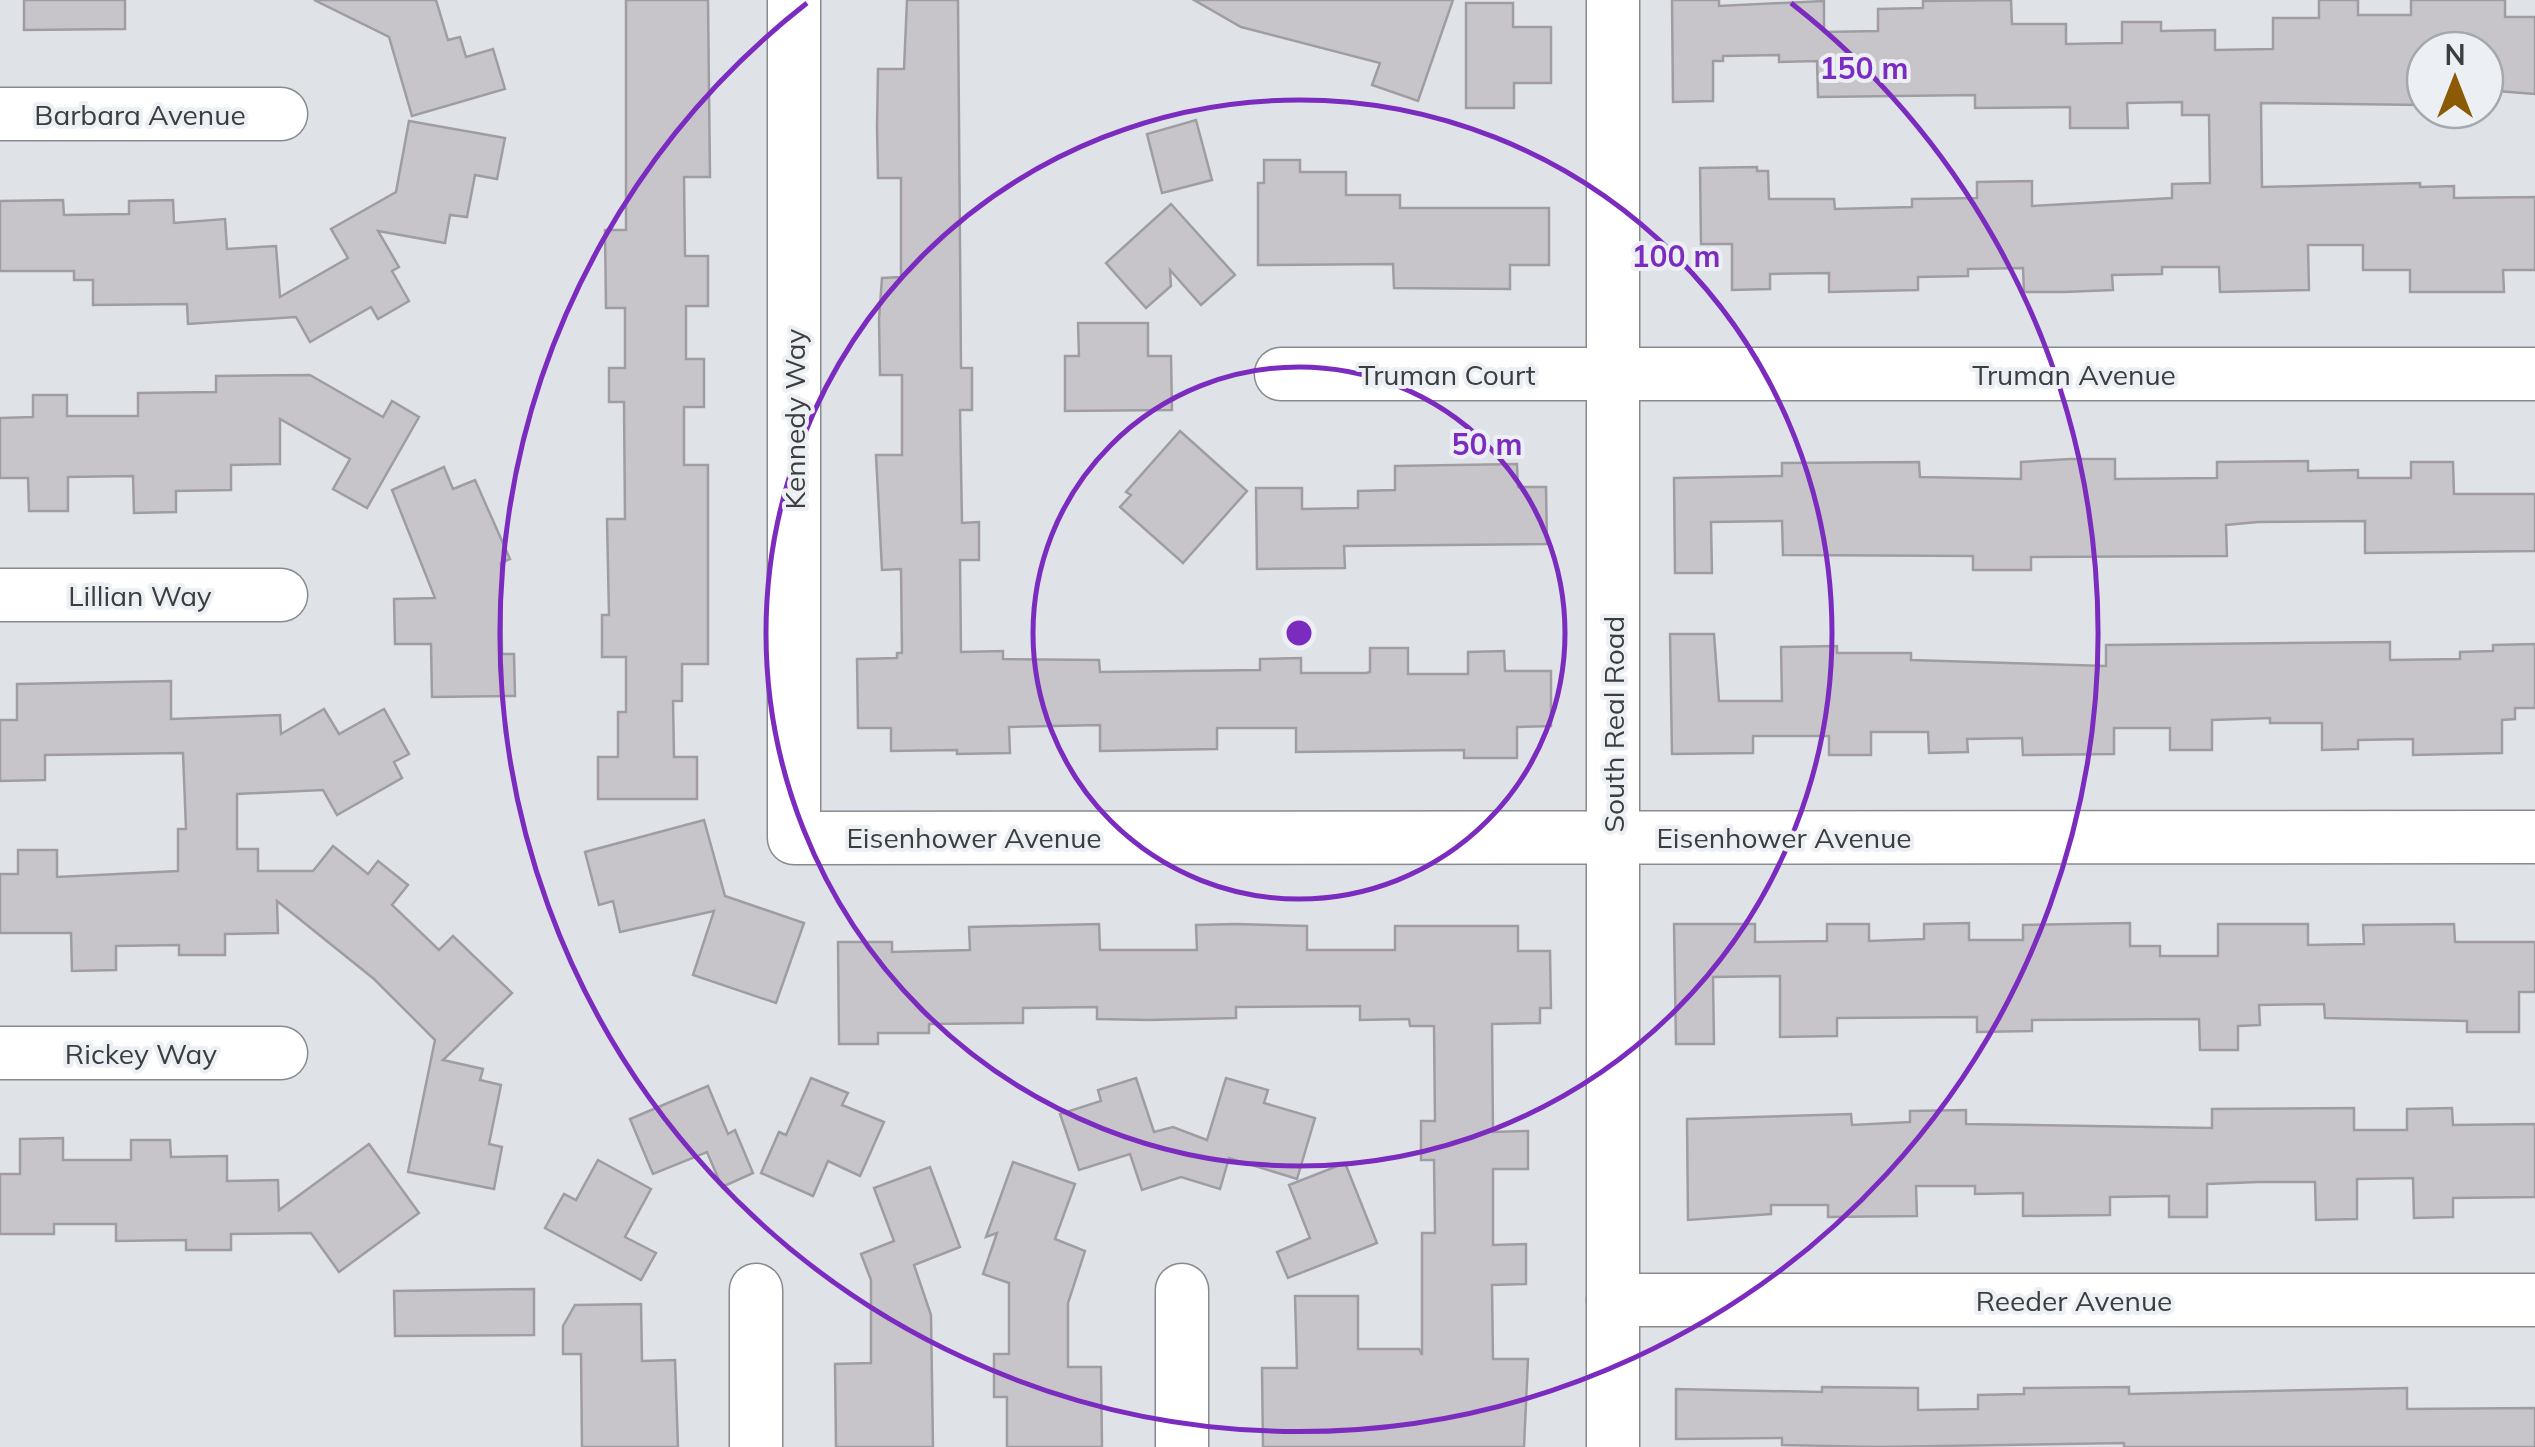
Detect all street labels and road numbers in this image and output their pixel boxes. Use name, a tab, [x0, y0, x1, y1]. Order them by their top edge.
street label: Barbara Avenue	[34, 97, 246, 132]
street label: Kennedy Way	[777, 328, 812, 509]
street label: Truman Court	[1358, 357, 1536, 392]
street label: Truman Avenue	[1972, 357, 2176, 392]
street label: Lillian Way	[68, 578, 212, 613]
street label: South Real Road	[1596, 616, 1631, 832]
street label: Eisenhower Avenue	[846, 820, 1102, 855]
street label: Eisenhower Avenue	[1656, 820, 1912, 855]
street label: Rickey Way	[65, 1036, 217, 1071]
street label: Reeder Avenue	[1976, 1283, 2172, 1318]

